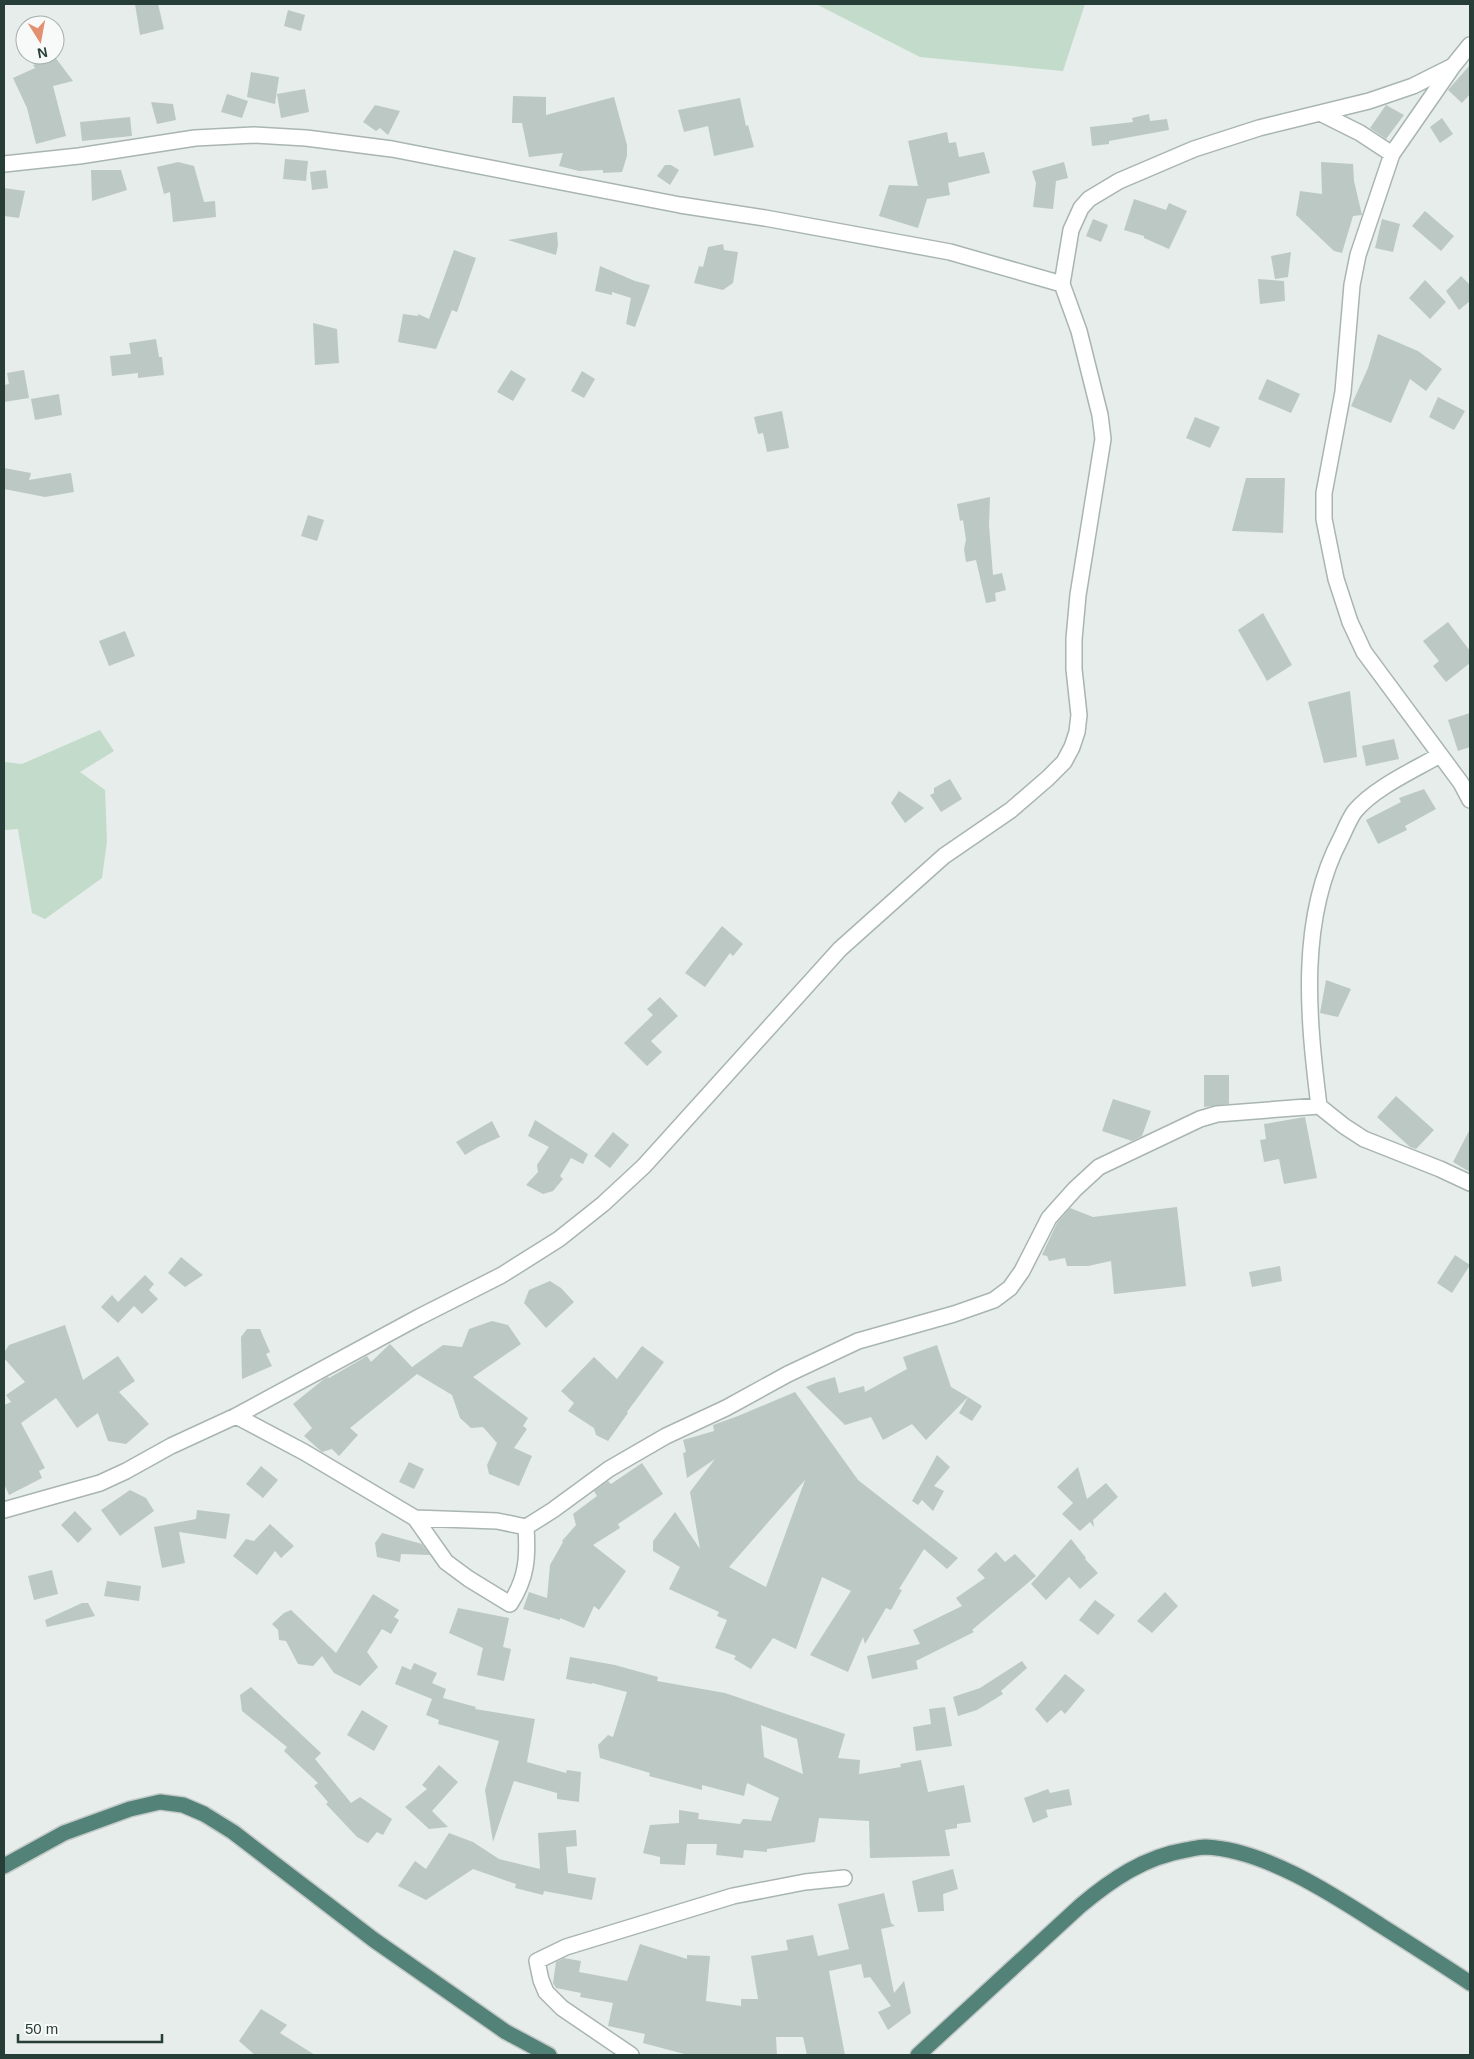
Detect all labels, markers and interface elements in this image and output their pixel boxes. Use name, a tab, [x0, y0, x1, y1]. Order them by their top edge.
north arrow	[15, 15, 65, 65]
text: N	[36, 44, 49, 62]
scale bar	[18, 2012, 161, 2044]
text: 50 m	[25, 2020, 58, 2037]

